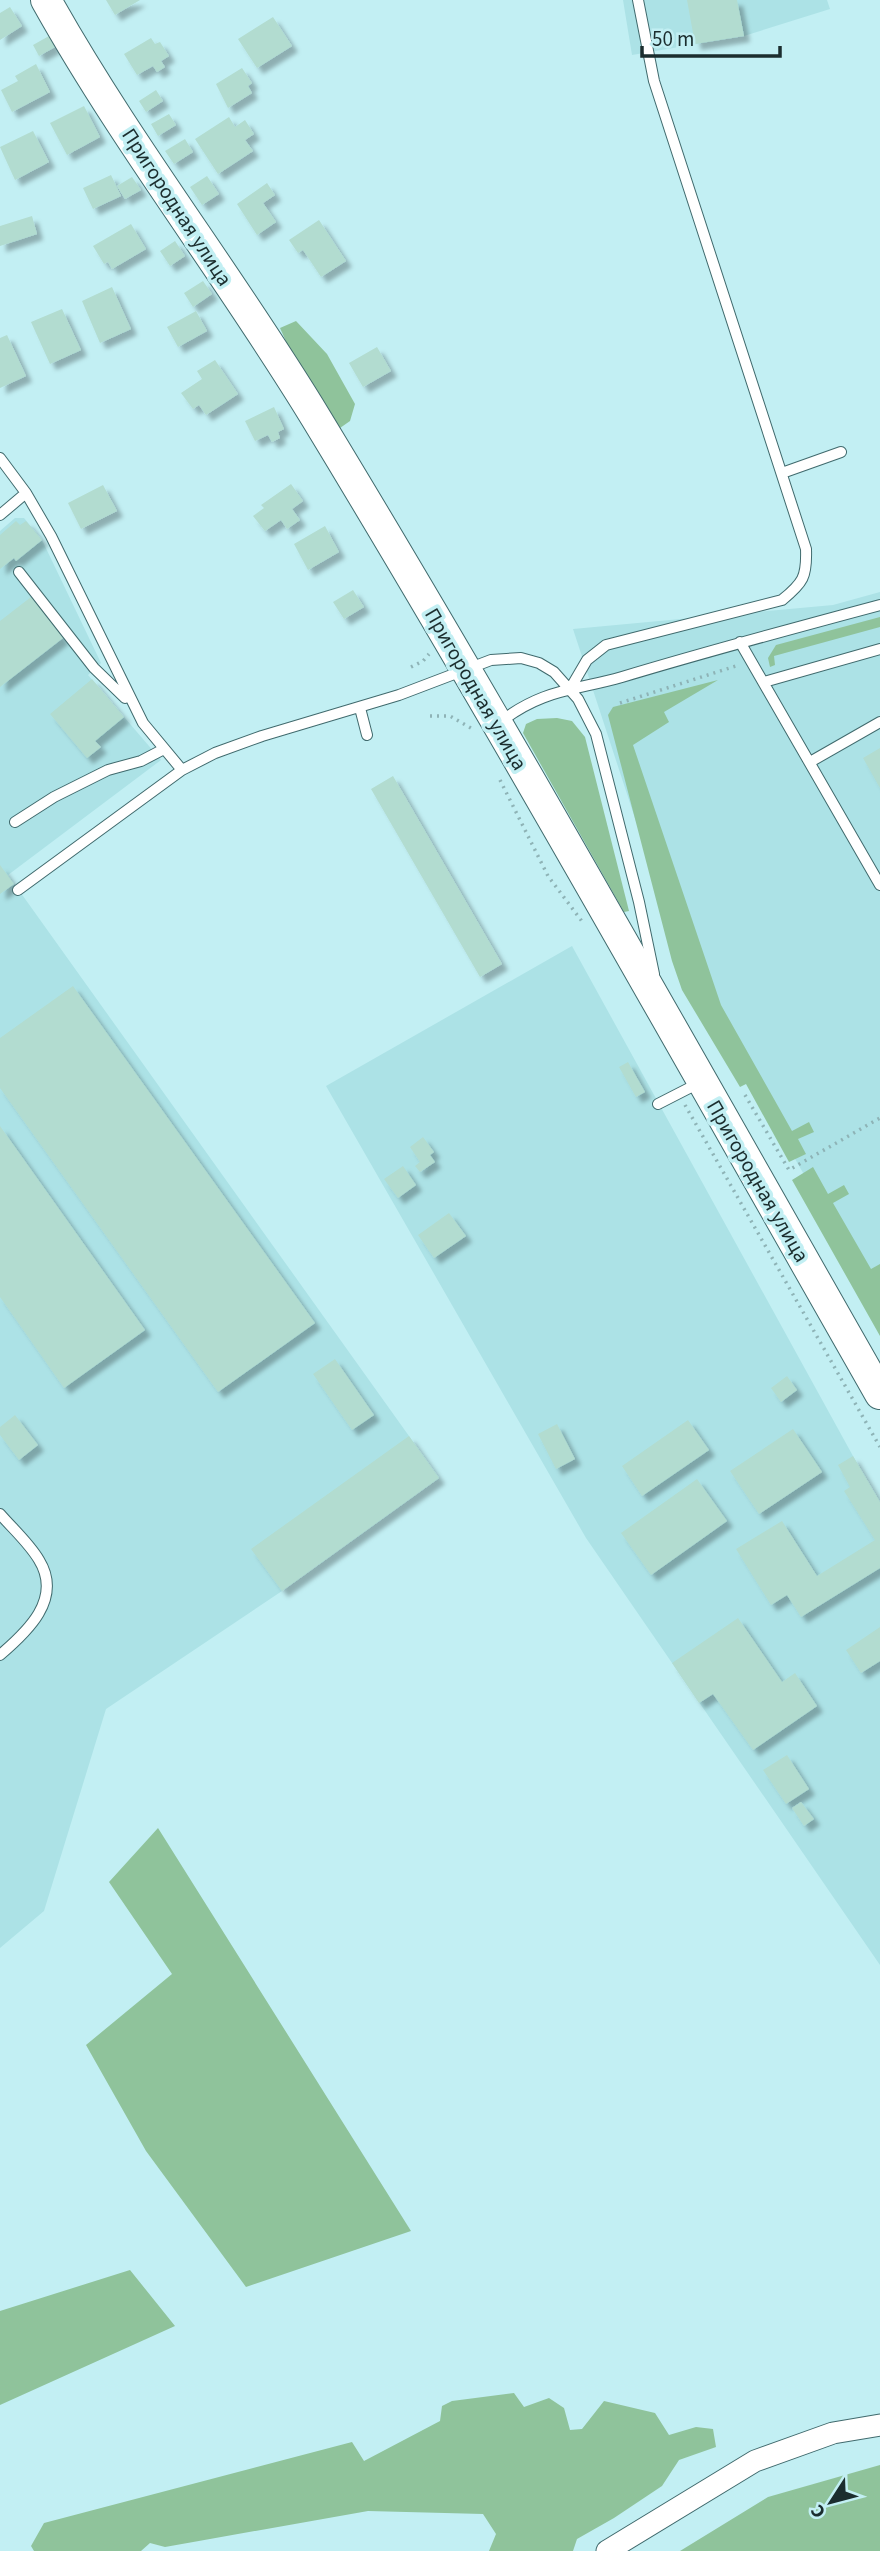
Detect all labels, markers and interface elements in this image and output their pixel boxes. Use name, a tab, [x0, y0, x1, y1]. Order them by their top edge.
scale bar	[642, 14, 780, 58]
text: 50 m	[652, 24, 694, 54]
street label: Пригородная улица	[115, 122, 239, 292]
street label: Пригородная улица	[417, 602, 535, 776]
street label: Пригородная улица	[699, 1094, 817, 1268]
north arrow	[796, 2467, 866, 2537]
text: С	[804, 2499, 833, 2524]

